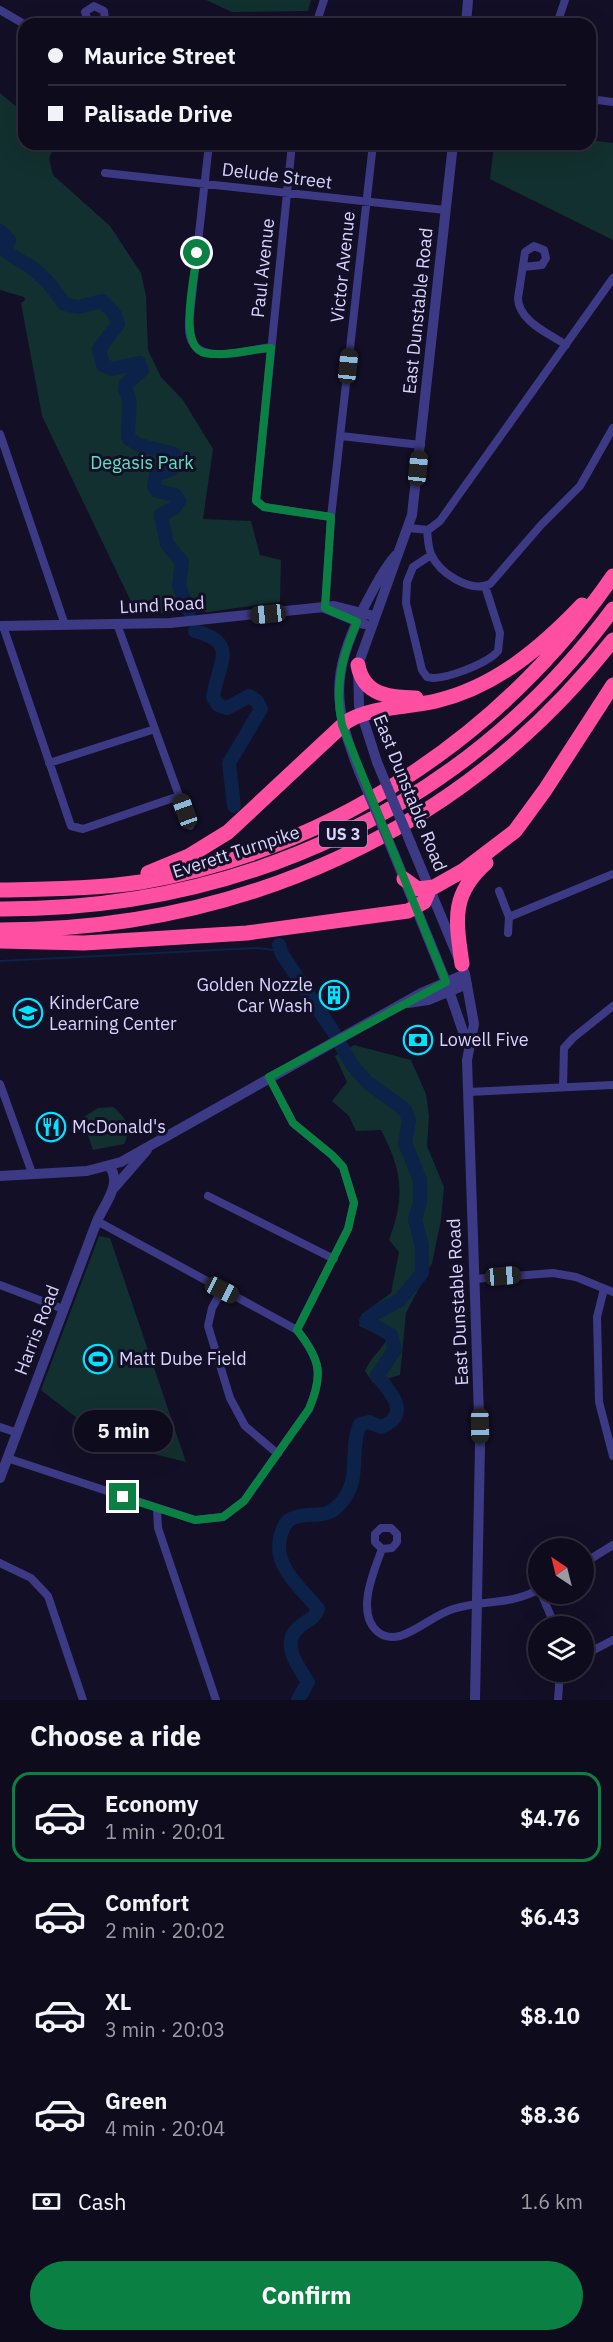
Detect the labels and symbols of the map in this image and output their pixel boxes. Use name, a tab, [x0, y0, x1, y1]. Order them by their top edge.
street label: Delude Street	[221, 157, 334, 194]
street label: Victor Avenue	[325, 210, 360, 324]
street label: Paul Avenue	[246, 217, 279, 319]
street label: East Dunstable Road	[397, 227, 438, 395]
route start	[183, 239, 210, 266]
car	[337, 347, 359, 385]
car	[407, 449, 429, 487]
park label: Degasis Park	[90, 451, 194, 474]
street label: Lund Road	[119, 591, 205, 618]
car	[249, 603, 287, 625]
street label: East Dunstable Road	[368, 711, 452, 875]
car	[170, 791, 200, 831]
street label: Everett Turnpike	[169, 820, 303, 883]
road number: US 3	[319, 821, 367, 847]
place label: Golden Nozzle Car Wash	[197, 973, 313, 1017]
building icon: Golden Nozzle Car Wash	[318, 979, 350, 1011]
place label: KinderCare Learning Center	[49, 991, 177, 1035]
school or university icon: KinderCare Learning Center	[12, 997, 44, 1029]
bank icon: Lowell Five	[402, 1024, 434, 1056]
place label: Lowell Five	[439, 1028, 529, 1051]
restaurant icon: McDonald's	[35, 1111, 67, 1143]
place label: McDonald's	[72, 1115, 166, 1138]
street label: East Dunstable Road	[442, 1218, 473, 1386]
car	[484, 1265, 522, 1287]
car	[202, 1274, 242, 1306]
street label: Harris Road	[9, 1282, 64, 1378]
sports icon: Matt Dube Field	[82, 1343, 114, 1375]
place label: Matt Dube Field	[119, 1347, 247, 1370]
car	[471, 1408, 489, 1444]
callout: 5 min	[74, 1410, 172, 1452]
route end	[109, 1483, 136, 1510]
north arrow	[528, 1538, 594, 1604]

